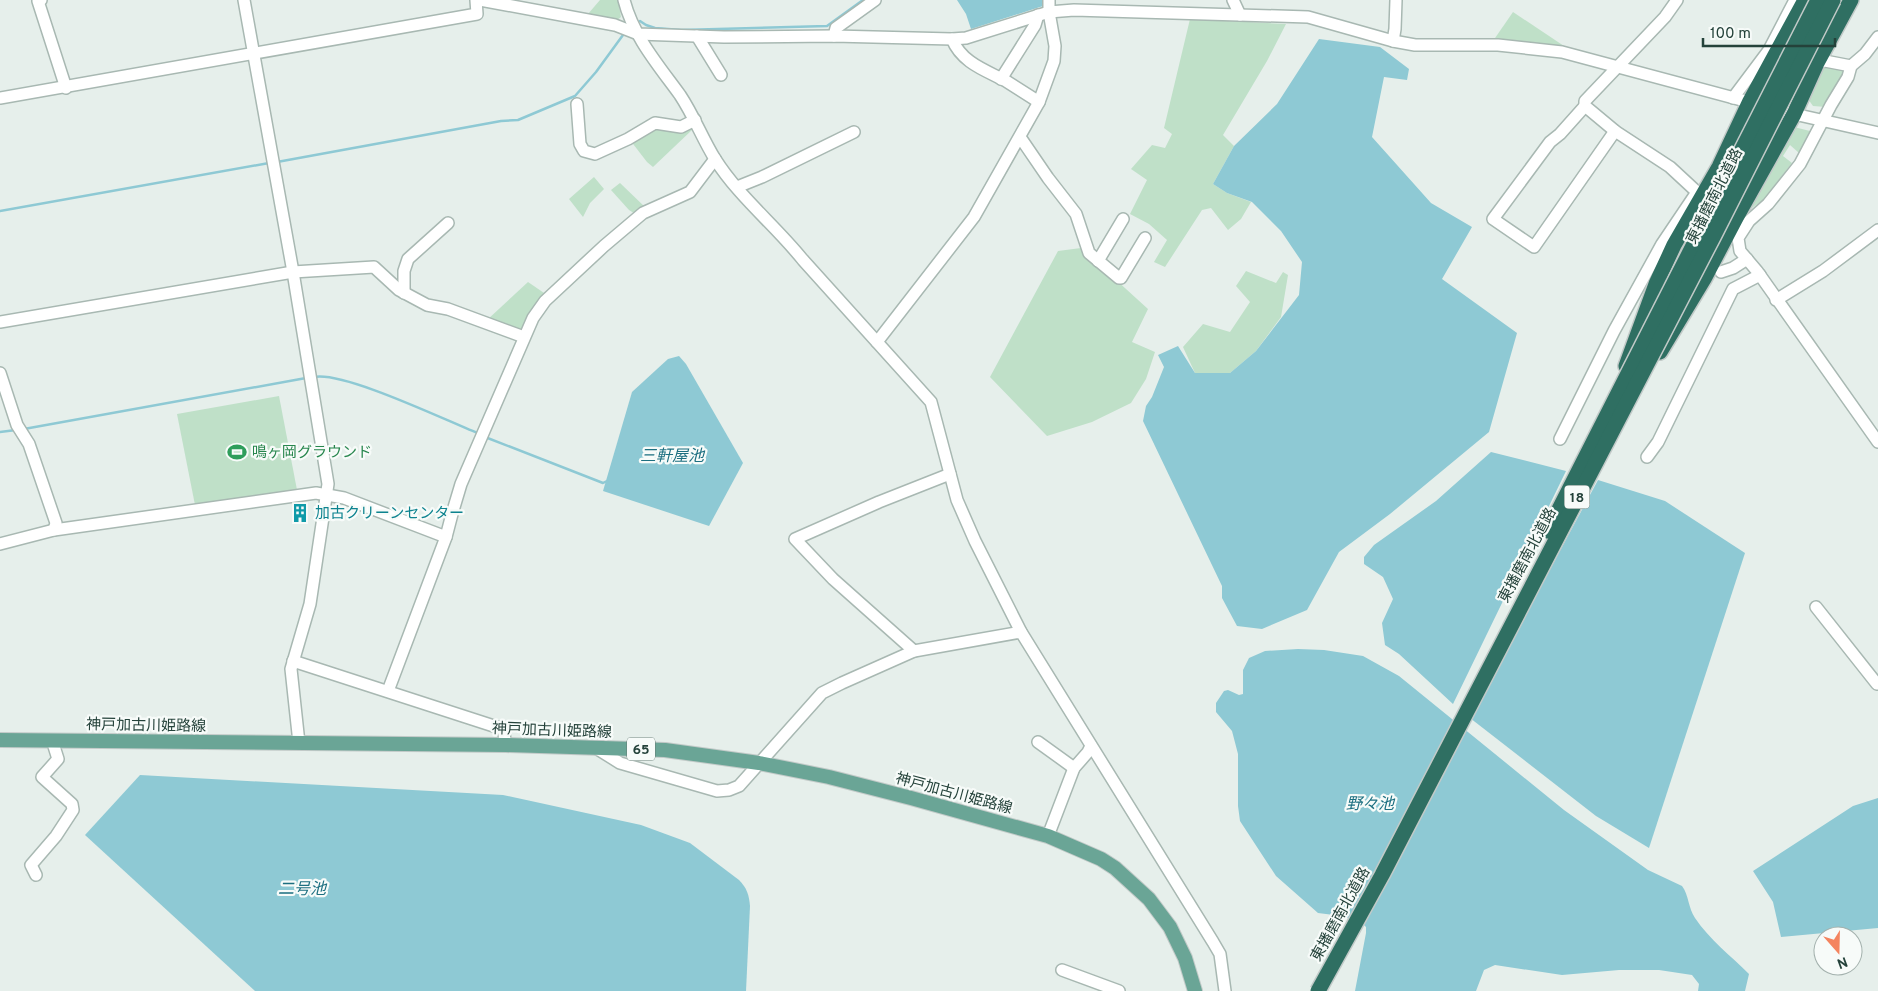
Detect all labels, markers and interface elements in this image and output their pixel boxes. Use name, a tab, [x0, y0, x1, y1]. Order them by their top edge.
scale bar	[1703, 15, 1836, 47]
text: 100 m	[1710, 25, 1751, 44]
street label: 東播磨南北道路	[1682, 145, 1748, 248]
sports icon: 鳴ヶ岡グラウンド	[226, 441, 248, 463]
place label: 鳴ヶ岡グラウンド	[252, 444, 372, 463]
water label: 三軒屋池	[640, 447, 706, 467]
road number: 18	[1564, 486, 1590, 508]
building icon: 加古クリーンセンター	[289, 502, 311, 524]
street label: 東播磨南北道路	[1494, 504, 1561, 607]
place label: 加古クリーンセンター	[315, 505, 464, 524]
street label: 神戸加古川姫路線	[86, 716, 206, 737]
street label: 神戸加古川姫路線	[492, 720, 612, 743]
road number: 65	[627, 738, 655, 761]
street label: 神戸加古川姫路線	[893, 770, 1014, 819]
water label: 野々池	[1346, 795, 1396, 815]
street label: 東播磨南北道路	[1307, 864, 1375, 965]
water label: 二号池	[278, 880, 328, 900]
north arrow	[1813, 926, 1863, 976]
text: N	[1834, 952, 1850, 972]

